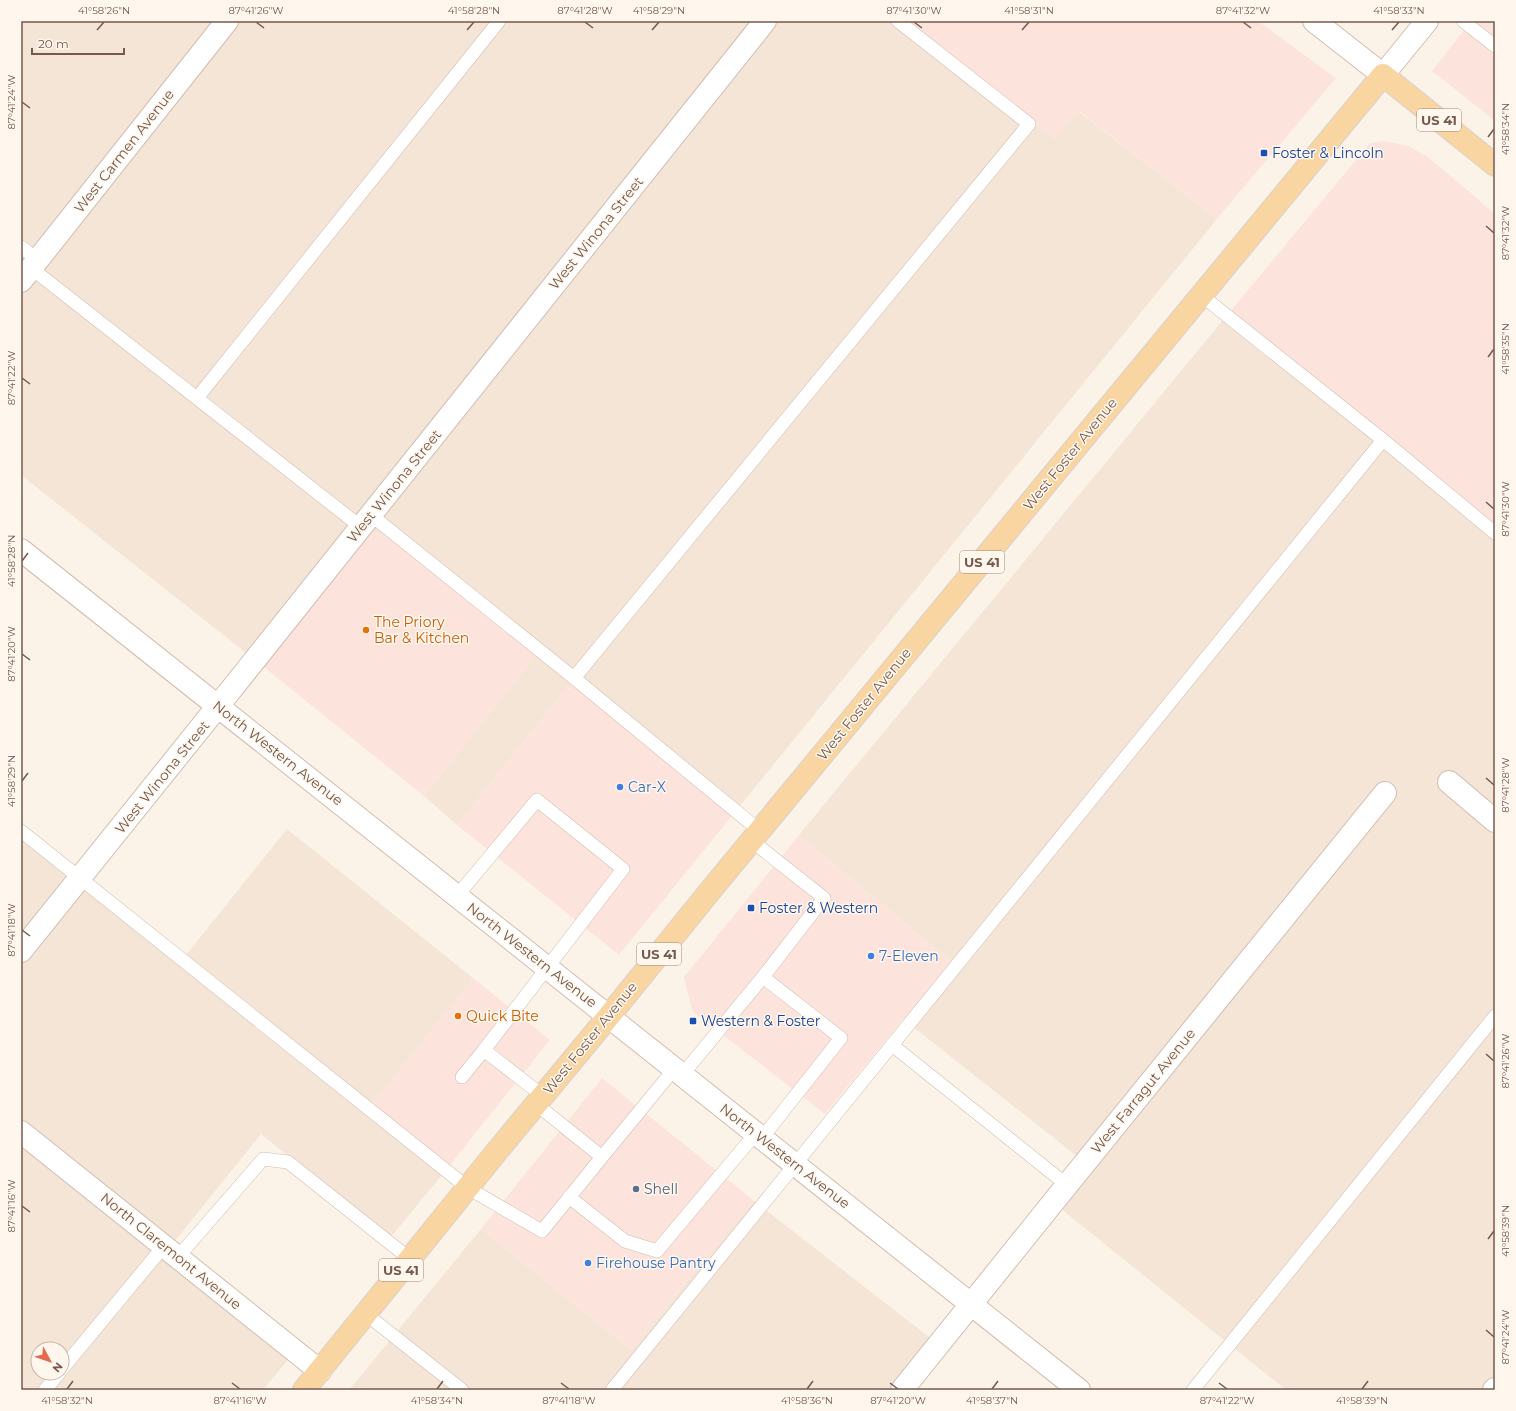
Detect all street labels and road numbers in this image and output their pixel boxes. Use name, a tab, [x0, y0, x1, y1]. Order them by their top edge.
street label: West Carmen Avenue	[70, 85, 178, 217]
road number: US 41	[1417, 109, 1461, 131]
street label: West Winona Street	[545, 173, 647, 293]
street label: West Foster Avenue	[1019, 394, 1121, 514]
street label: West Winona Street	[343, 426, 445, 546]
road number: US 41	[960, 551, 1004, 573]
street label: West Foster Avenue	[813, 644, 915, 764]
street label: North Western Avenue	[209, 697, 347, 809]
street label: West Winona Street	[111, 717, 213, 837]
street label: North Western Avenue	[463, 899, 601, 1011]
road number: US 41	[637, 943, 681, 965]
street label: West Foster Avenue	[539, 978, 641, 1098]
street label: West Farragut Avenue	[1087, 1025, 1199, 1157]
street label: North Western Avenue	[716, 1100, 854, 1212]
street label: North Claremont Avenue	[97, 1189, 245, 1313]
road number: US 41	[379, 1259, 423, 1281]

